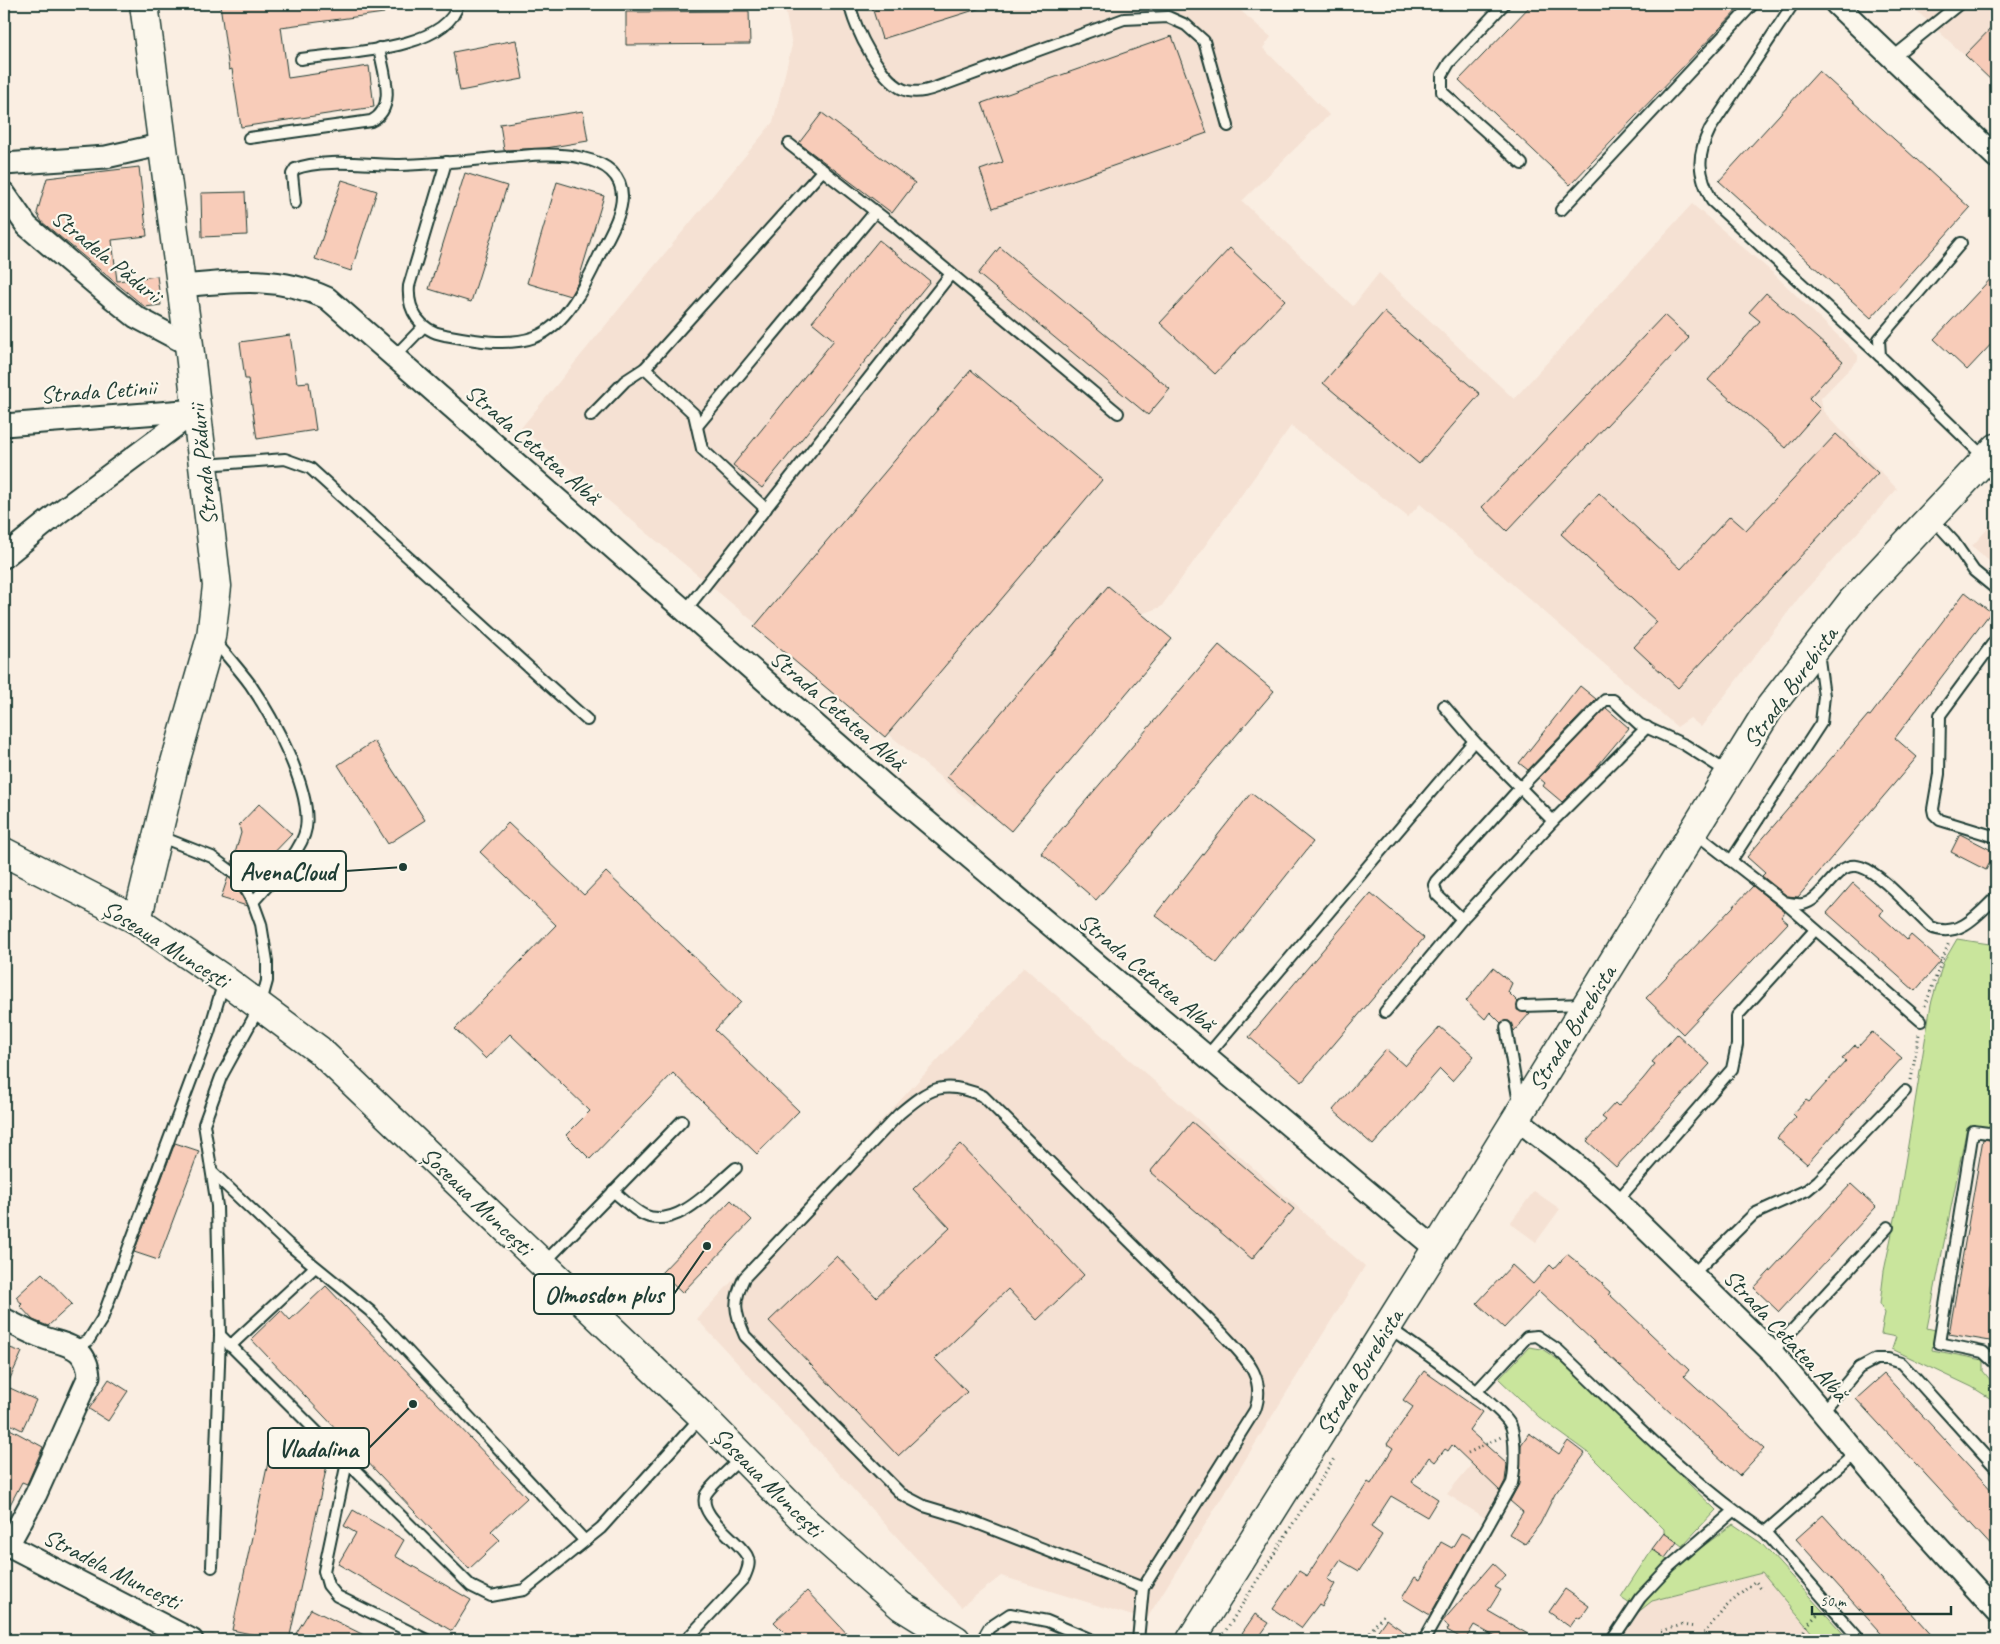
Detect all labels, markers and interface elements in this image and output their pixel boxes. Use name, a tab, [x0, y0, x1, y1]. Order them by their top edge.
street label: Stradela Pădurii	[46, 202, 171, 312]
street label: Strada Cetinii	[39, 372, 160, 410]
street label: Strada Cetatea Albă	[459, 377, 609, 513]
street label: Strada Pădurii	[181, 400, 224, 527]
street label: Strada Burebista	[1736, 619, 1845, 754]
street label: Strada Cetatea Albă	[764, 643, 914, 779]
callout: AvenaCloud	[231, 851, 346, 891]
text: AvenaCloud	[240, 856, 340, 888]
street label: Șoseaua Muncești	[97, 893, 237, 996]
street label: Strada Cetatea Albă	[1072, 906, 1224, 1040]
street label: Strada Burebista	[1521, 958, 1624, 1096]
street label: Șoseaua Muncești	[415, 1140, 541, 1264]
street label: Strada Cetatea Albă	[1717, 1263, 1857, 1409]
callout: Olmosdon plus	[534, 1274, 674, 1314]
text: Olmosdon plus	[544, 1279, 666, 1311]
street label: Strada Burebista	[1308, 1302, 1411, 1440]
street label: Șoseaua Muncești	[706, 1420, 831, 1545]
callout: Vladalina	[268, 1428, 369, 1468]
text: Vladalina	[278, 1433, 360, 1465]
street label: Stradela Muncești	[38, 1522, 188, 1618]
scale bar	[1812, 1584, 1951, 1616]
text: 50 m	[1820, 1592, 1847, 1611]

